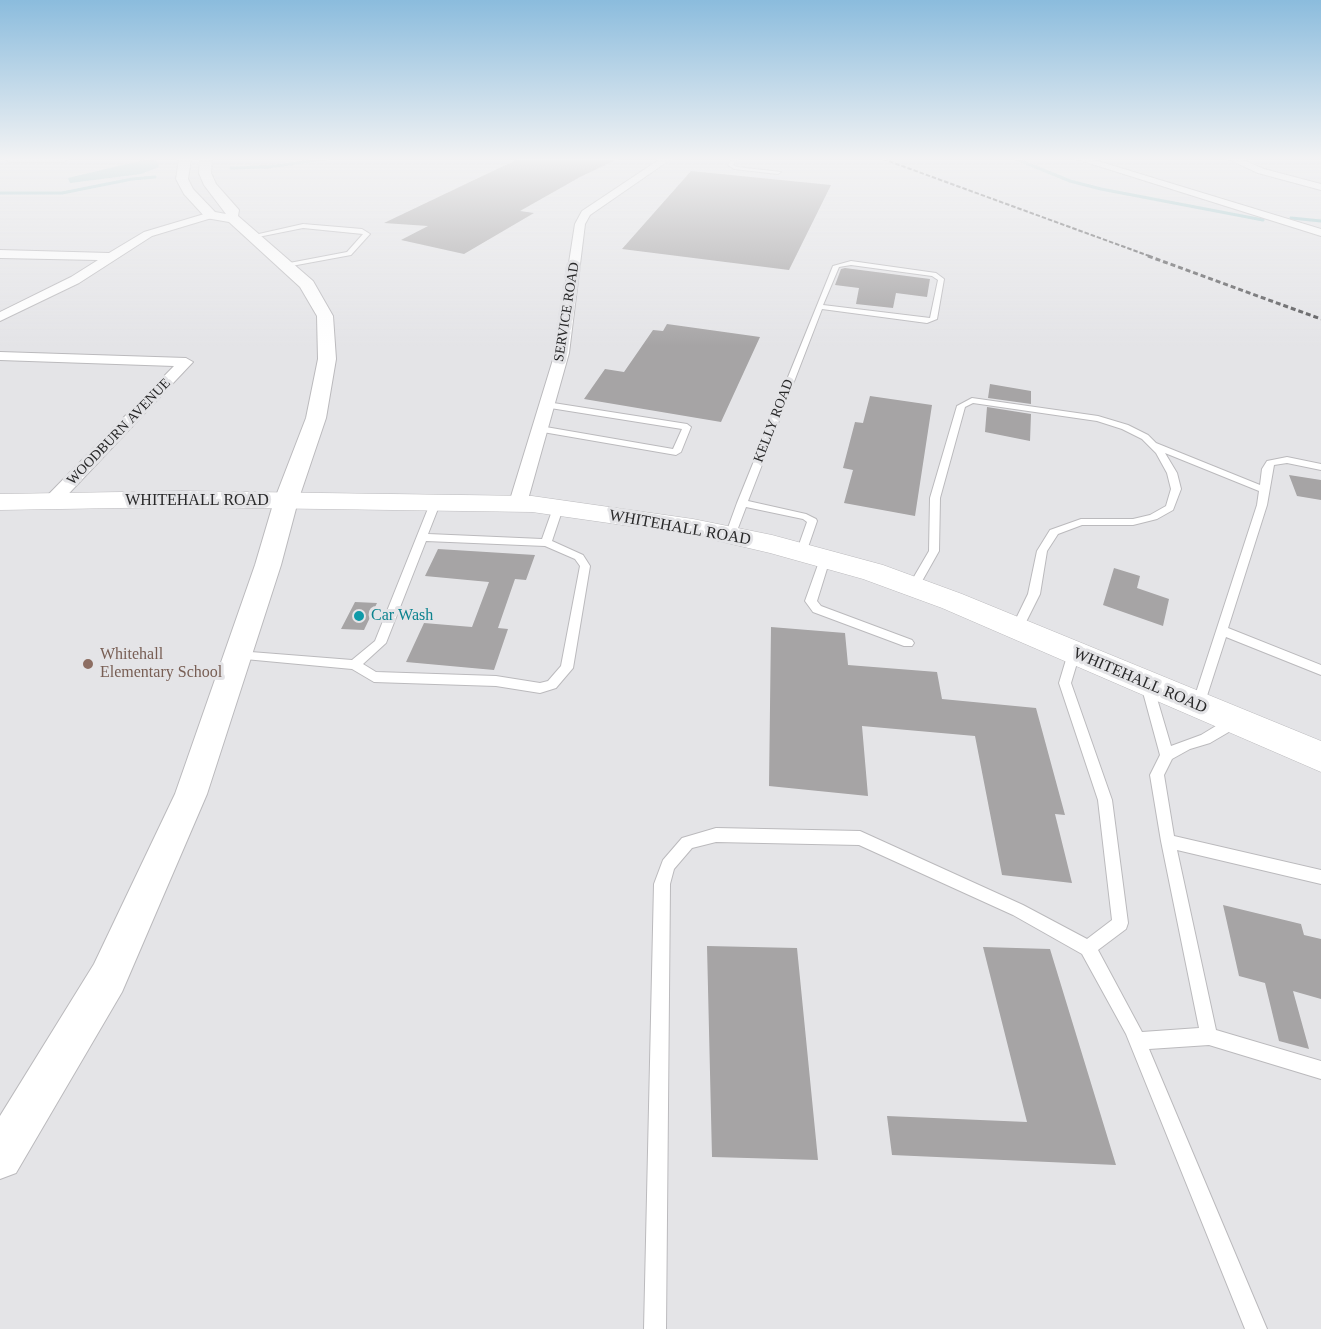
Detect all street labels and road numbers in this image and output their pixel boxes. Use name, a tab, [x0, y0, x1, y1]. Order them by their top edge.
street label: SERVICE ROAD	[551, 261, 583, 363]
street label: WOODBURN AVENUE	[64, 375, 174, 489]
street label: KELLY ROAD	[750, 377, 798, 465]
street label: WHITEHALL ROAD	[125, 491, 269, 511]
street label: WHITEHALL ROAD	[608, 506, 752, 550]
street label: WHITEHALL ROAD	[1070, 644, 1210, 718]

